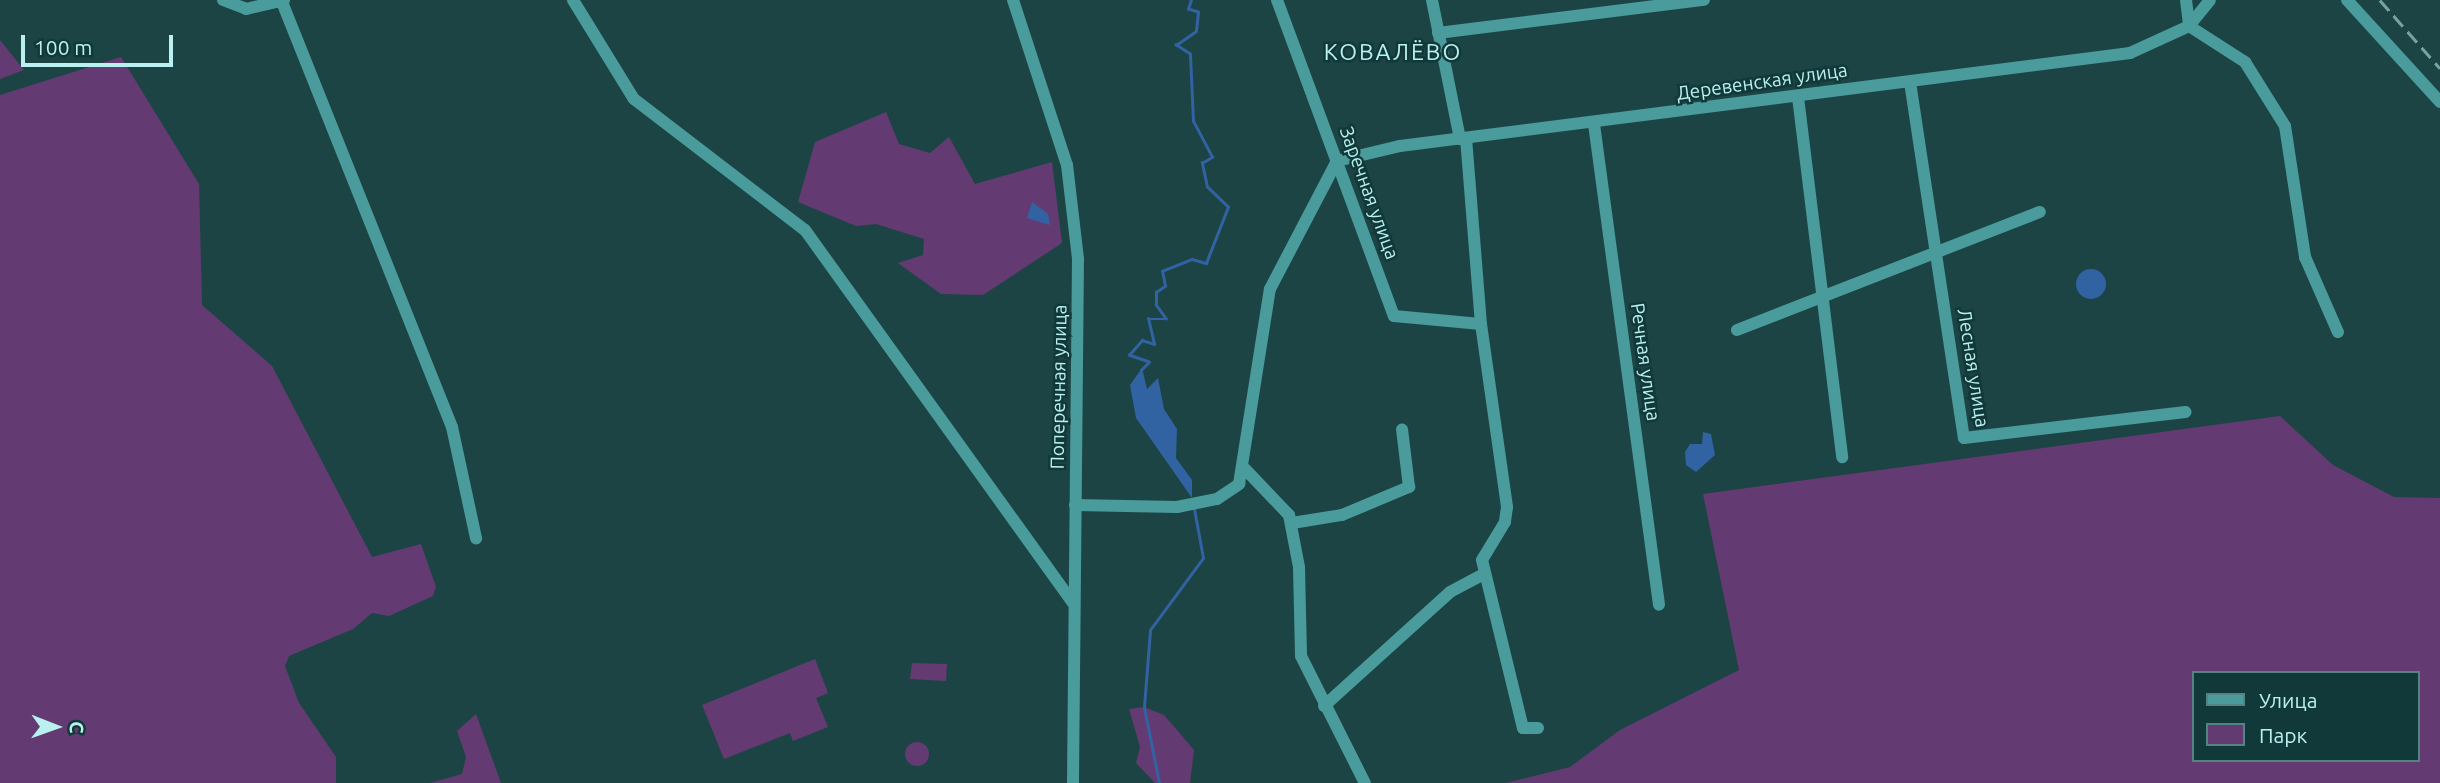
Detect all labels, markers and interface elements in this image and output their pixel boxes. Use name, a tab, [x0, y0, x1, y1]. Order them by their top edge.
scale bar	[24, 21, 177, 65]
text: 100 m	[34, 35, 92, 59]
district label: КОВАЛЁВО	[1325, 38, 1461, 66]
street label: Деревенская улица	[1675, 59, 1849, 105]
street label: Заречная улица	[1334, 124, 1404, 262]
street label: Речная улица	[1625, 302, 1665, 422]
street label: Поперечная улица	[1046, 305, 1072, 469]
street label: Лесная улица	[1952, 307, 1994, 429]
legend	[2192, 671, 2419, 762]
text: Улица	[2259, 688, 2317, 712]
north arrow	[21, 692, 91, 762]
text: С	[66, 721, 88, 734]
text: Парк	[2259, 723, 2307, 747]

